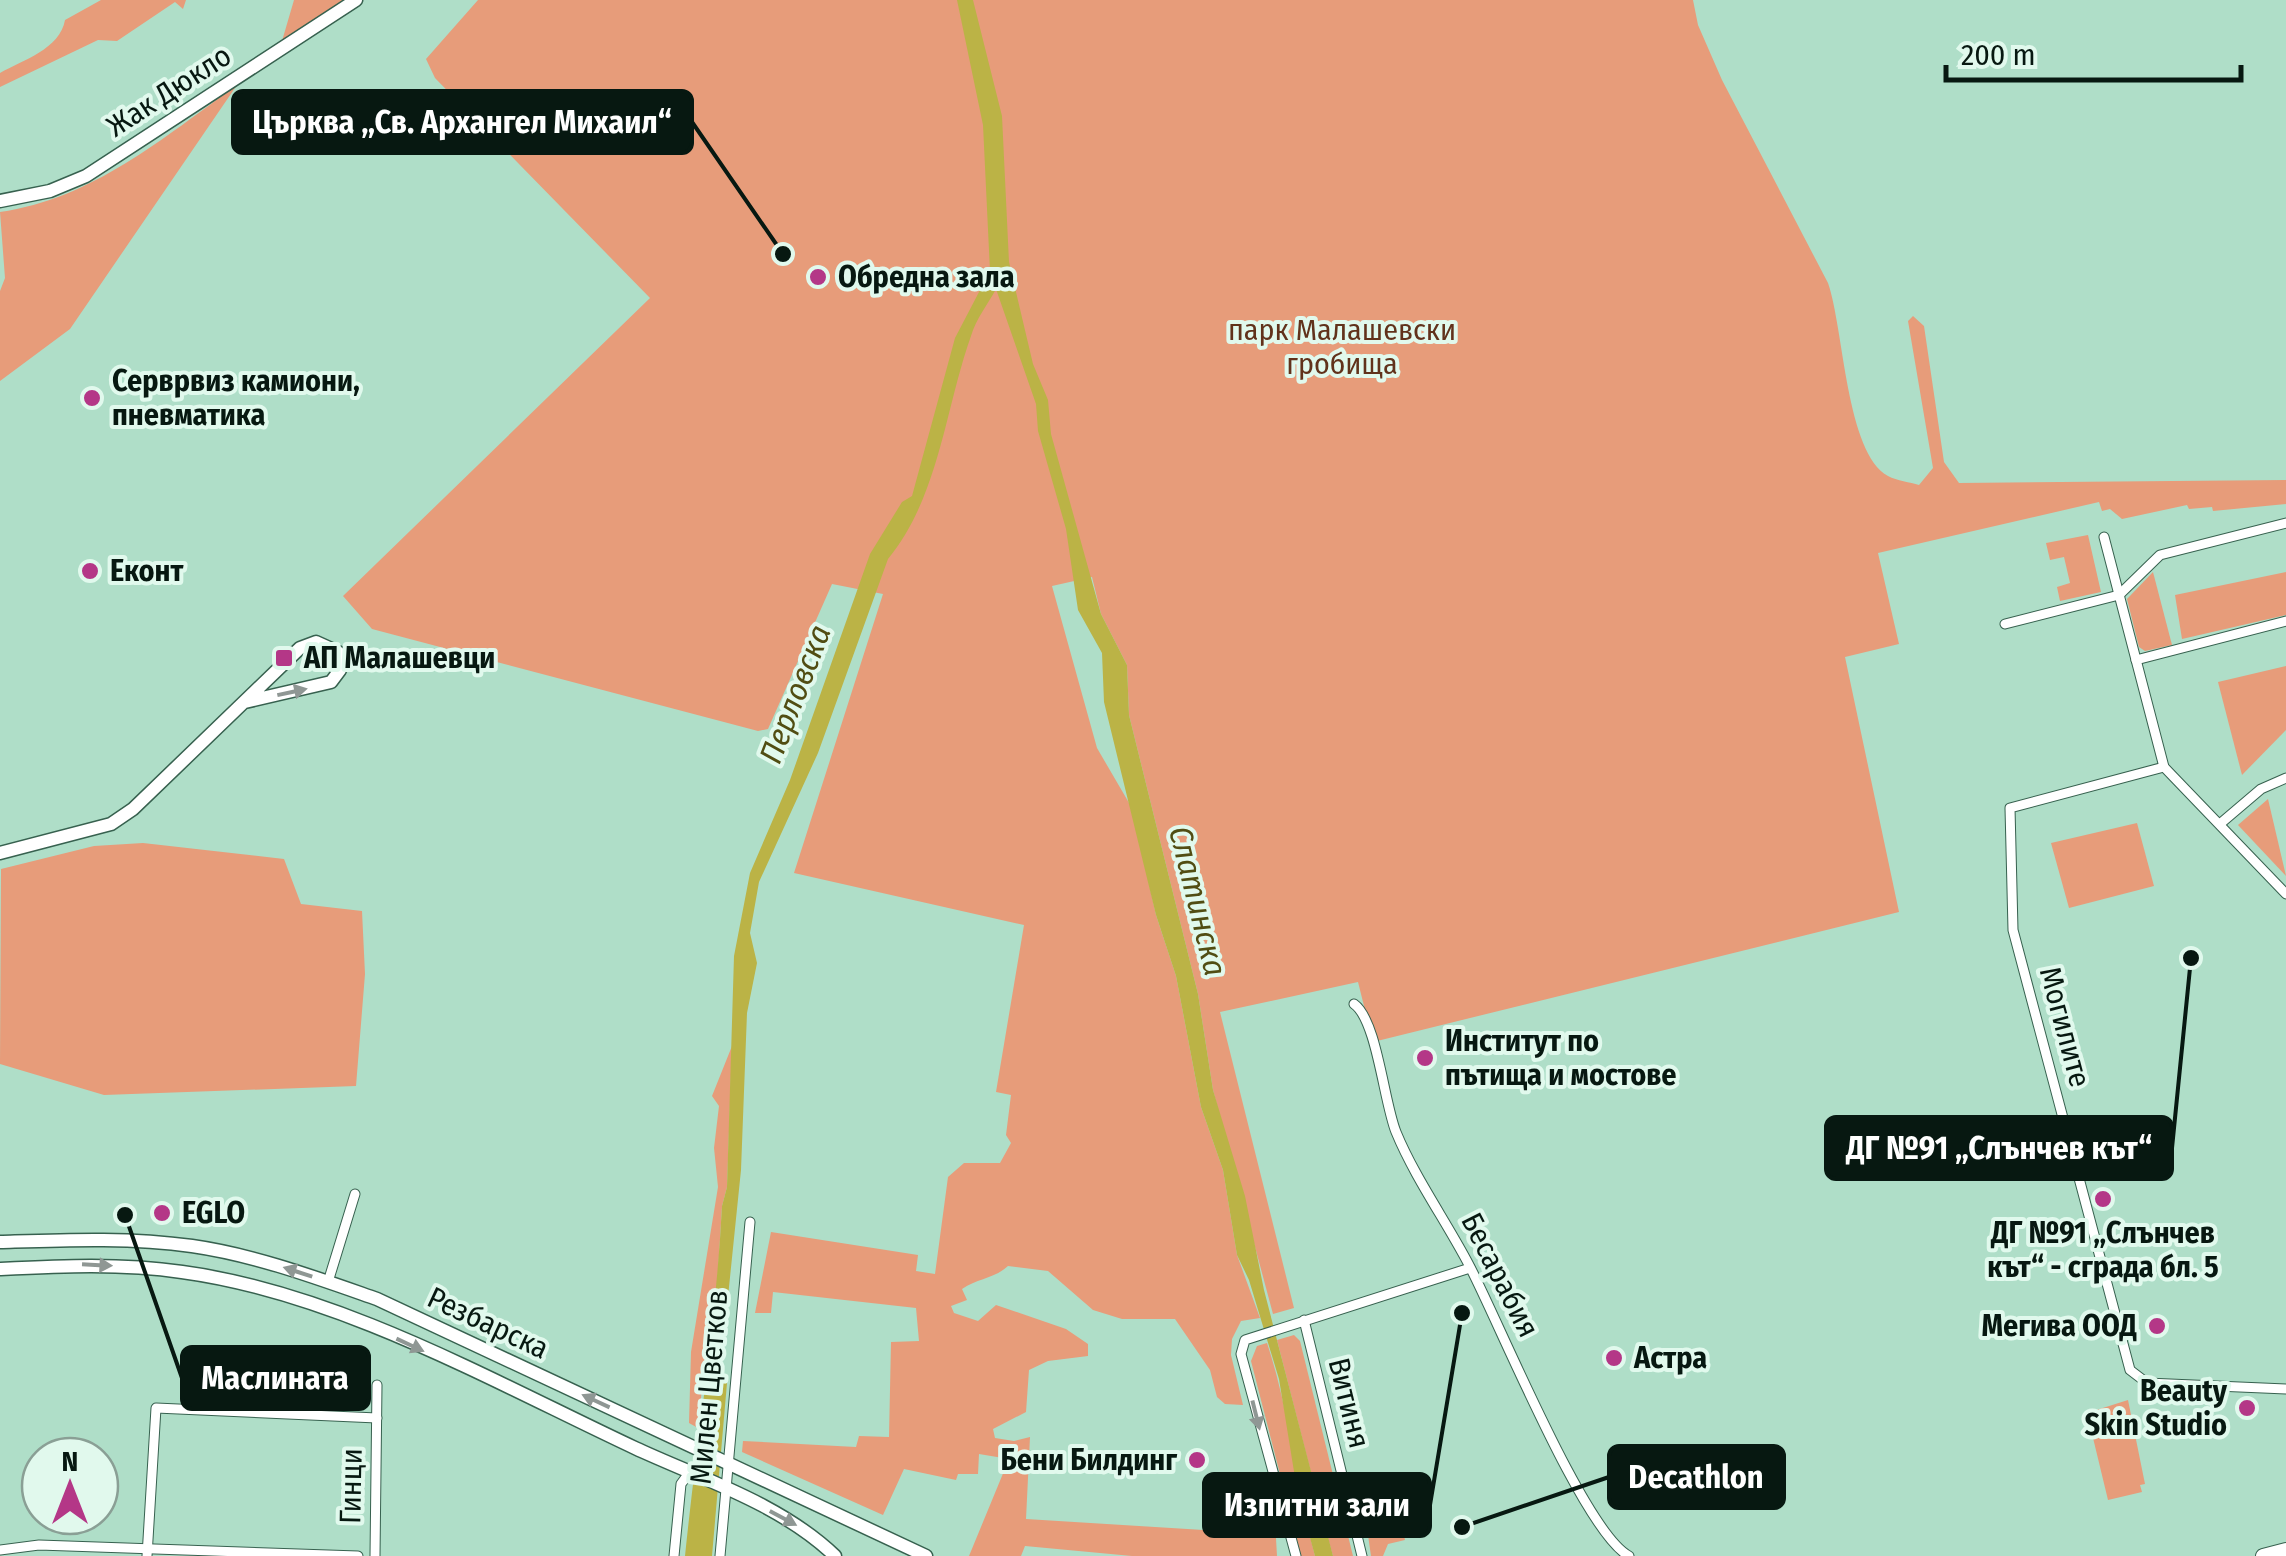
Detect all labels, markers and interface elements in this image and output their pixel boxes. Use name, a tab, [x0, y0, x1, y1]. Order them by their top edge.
scale bar	[1946, 20, 2241, 82]
street label: Жак Дюкло	[100, 37, 238, 145]
text: 200 m	[1961, 37, 2036, 73]
callout: Църква „Св. Архангел Михаил“	[233, 91, 692, 153]
text: Църква „Св. Архангел Михаил“	[252, 103, 672, 141]
place label: Обредна зала	[838, 259, 1015, 295]
marker: Обредна зала	[807, 266, 829, 288]
park label: парк Малашевски гробища	[1228, 312, 1456, 382]
place label: Серврвиз камиони, пневматика	[112, 363, 360, 433]
marker: Серврвиз камиони, пневматика	[81, 387, 103, 409]
place label: Еконт	[110, 553, 185, 589]
marker: Еконт	[79, 560, 101, 582]
water label: Перловска	[751, 619, 839, 769]
place label: АП Малашевци	[303, 640, 495, 676]
marker: АП Малашевци	[273, 647, 295, 669]
one-way arrow	[276, 684, 307, 700]
water label: Слатинска	[1161, 822, 1235, 980]
street label: Могилите	[2032, 963, 2098, 1091]
place label: Институт по пътища и мостове	[1445, 1023, 1676, 1093]
marker: Институт по пътища и мостове	[1414, 1047, 1436, 1069]
callout: ДГ №91 „Слънчев кът“	[1826, 1117, 2172, 1179]
text: ДГ №91 „Слънчев кът“	[1845, 1129, 2152, 1167]
marker: ДГ №91 „Слънчев кът“ - сграда бл. 5	[2092, 1188, 2114, 1210]
place label: EGLO	[182, 1195, 245, 1231]
marker: EGLO	[151, 1202, 173, 1224]
street label: Бесарабия	[1453, 1207, 1547, 1343]
place label: ДГ №91 „Слънчев кът“ - сграда бл. 5	[1987, 1215, 2219, 1285]
one-way arrow	[82, 1258, 114, 1274]
one-way arrow	[283, 1264, 313, 1279]
street label: Резбарска	[422, 1279, 554, 1367]
street label: Милен Цветков	[683, 1288, 735, 1486]
place label: Мегива ООД	[1981, 1308, 2137, 1344]
marker: Мегива ООД	[2146, 1315, 2168, 1337]
one-way arrow	[396, 1336, 425, 1353]
place label: Астра	[1633, 1340, 1707, 1376]
callout: Маслината	[182, 1347, 369, 1409]
marker: Астра	[1603, 1347, 1625, 1369]
street label: Витиня	[1320, 1354, 1378, 1452]
text: Маслината	[201, 1359, 349, 1397]
place label: Beauty Skin Studio	[2085, 1373, 2228, 1443]
one-way arrow	[582, 1392, 611, 1409]
marker: Beauty Skin Studio	[2236, 1397, 2258, 1419]
one-way arrow	[1249, 1400, 1265, 1431]
north arrow	[20, 1436, 120, 1536]
place label: Бени Билдинг	[1001, 1442, 1177, 1478]
text: N	[62, 1445, 78, 1478]
callout: Decathlon	[1609, 1446, 1784, 1508]
street label: Гинци	[332, 1448, 370, 1524]
marker: Бени Билдинг	[1186, 1449, 1208, 1471]
text: Decathlon	[1628, 1458, 1764, 1496]
callout: Изпитни зали	[1204, 1474, 1430, 1536]
text: Изпитни зали	[1224, 1486, 1410, 1524]
one-way arrow	[769, 1509, 797, 1527]

